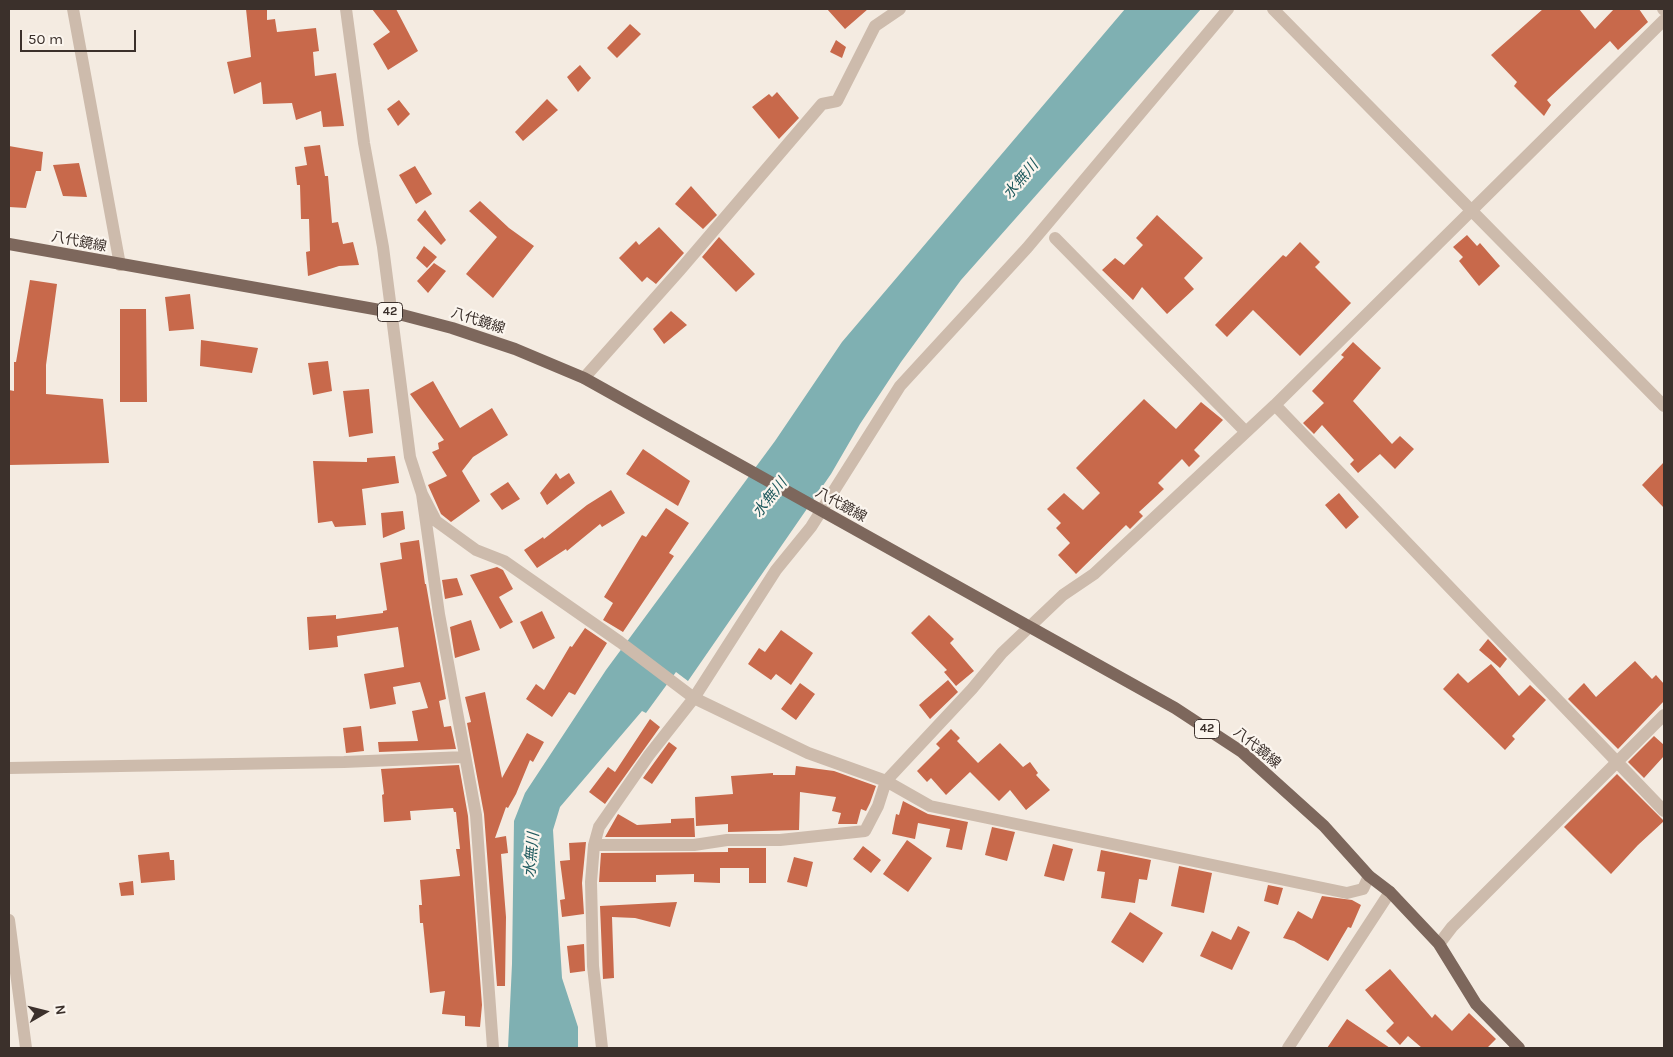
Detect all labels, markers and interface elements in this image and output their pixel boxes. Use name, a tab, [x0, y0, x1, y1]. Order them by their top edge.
scale bar	[22, 20, 139, 52]
text: 50 m	[28, 30, 63, 48]
water label: 水無川	[1000, 157, 1042, 203]
street label: 八代鏡線	[50, 228, 108, 256]
road number: 42	[378, 302, 402, 322]
street label: 八代鏡線	[449, 304, 507, 338]
water label: 水無川	[749, 475, 791, 521]
street label: 八代鏡線	[812, 484, 870, 526]
road number: 42	[1194, 720, 1220, 739]
street label: 八代鏡線	[1230, 724, 1284, 772]
water label: 水無川	[521, 832, 543, 878]
north arrow	[20, 987, 70, 1037]
text: N	[51, 1004, 69, 1016]

